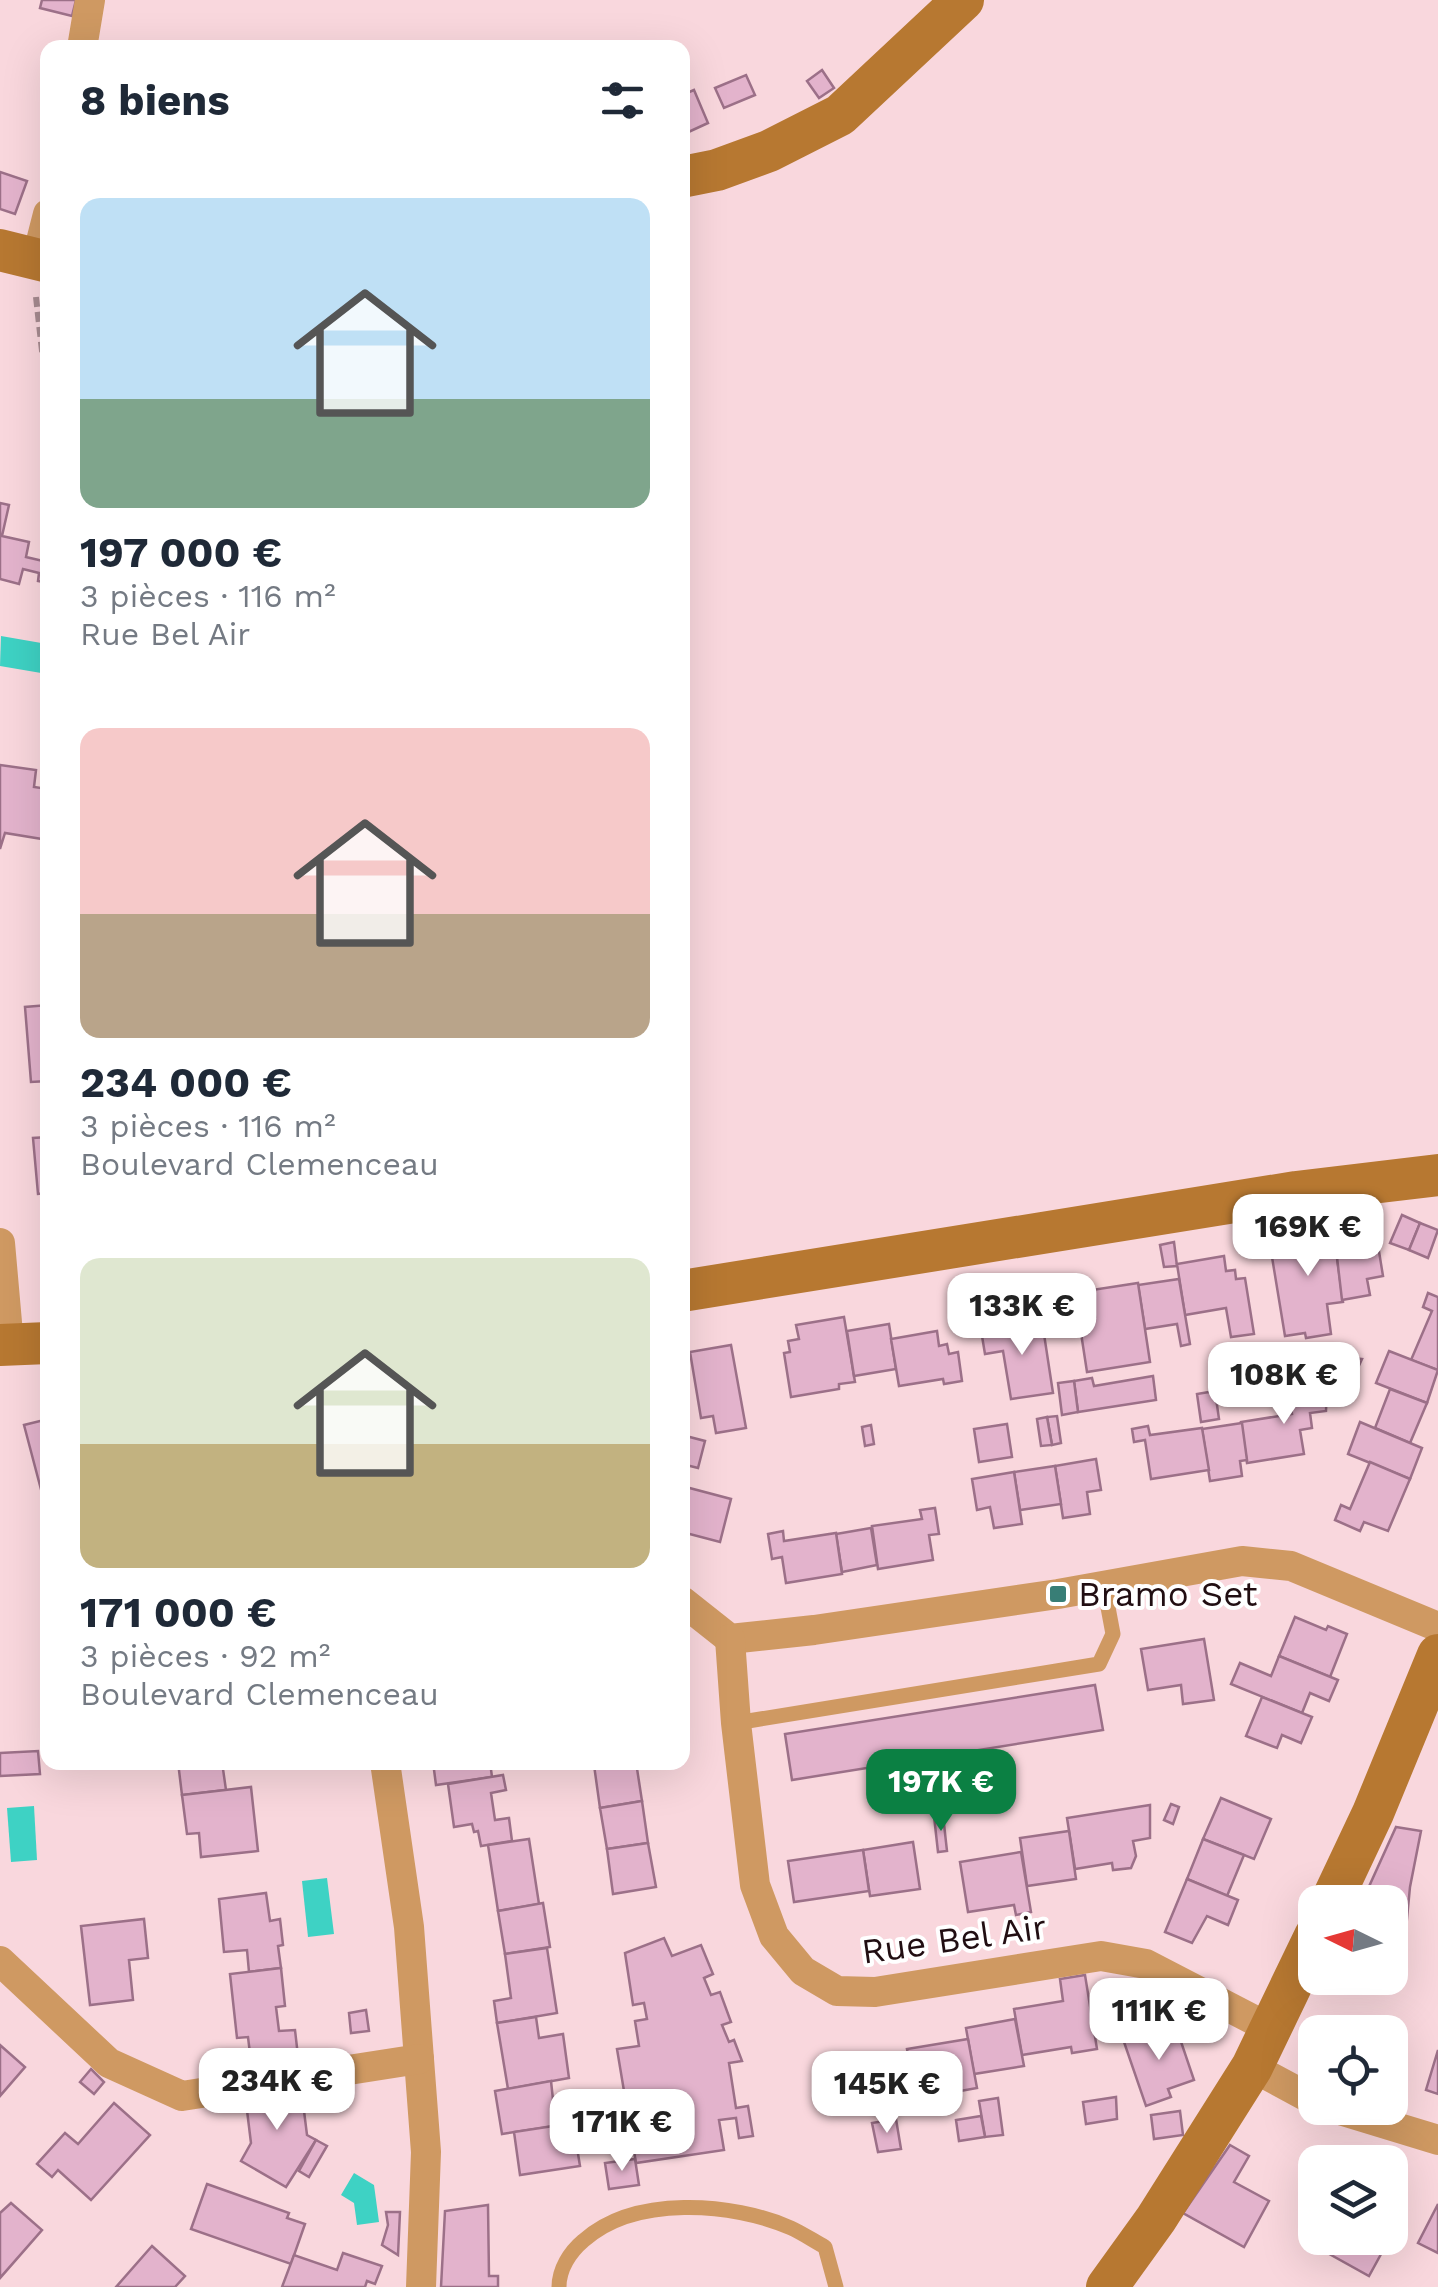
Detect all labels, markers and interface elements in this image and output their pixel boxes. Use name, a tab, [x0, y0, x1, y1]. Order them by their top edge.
icon: filters	[595, 73, 650, 128]
text: 8 biens	[80, 76, 230, 125]
icon: home	[275, 263, 455, 443]
text: 197 000 €	[80, 528, 282, 577]
text: 3 pièces · 116 m²	[80, 577, 336, 615]
text: Rue Bel Air	[80, 615, 250, 653]
icon: home	[275, 793, 455, 973]
text: 234 000 €	[80, 1058, 292, 1107]
text: 3 pièces · 116 m²	[80, 1107, 336, 1145]
text: Boulevard Clemenceau	[80, 1145, 439, 1183]
pin: 169K €	[1227, 1194, 1389, 1279]
text: 169K €	[1255, 1207, 1361, 1245]
pin: 133K €	[941, 1273, 1103, 1358]
text: 133K €	[969, 1286, 1075, 1324]
icon: home	[275, 1323, 455, 1503]
pin: 108K €	[1203, 1342, 1365, 1427]
text: 108K €	[1230, 1355, 1338, 1393]
place label: Bramo Set	[1078, 1573, 1258, 1615]
marker: Bramo Set	[1047, 1583, 1069, 1605]
text: 171 000 €	[80, 1588, 276, 1637]
text: 3 pièces · 92 m²	[80, 1637, 330, 1675]
text: Boulevard Clemenceau	[80, 1675, 439, 1713]
pin: 197K €	[860, 1749, 1022, 1834]
text: 197K €	[888, 1762, 994, 1800]
north arrow	[1298, 1885, 1408, 1995]
map controls	[1298, 1885, 1408, 2255]
street label: Rue Bel Air	[859, 1905, 1049, 1973]
pin: 111K €	[1078, 1978, 1240, 2063]
text: 111K €	[1111, 1991, 1207, 2029]
button: locate	[1298, 2015, 1408, 2125]
pin: 234K €	[196, 2048, 358, 2133]
pin: 145K €	[806, 2051, 968, 2136]
text: 234K €	[221, 2061, 333, 2099]
text: 145K €	[834, 2064, 940, 2102]
pin: 171K €	[541, 2089, 703, 2174]
text: 171K €	[572, 2102, 672, 2140]
button: layers	[1298, 2145, 1408, 2255]

